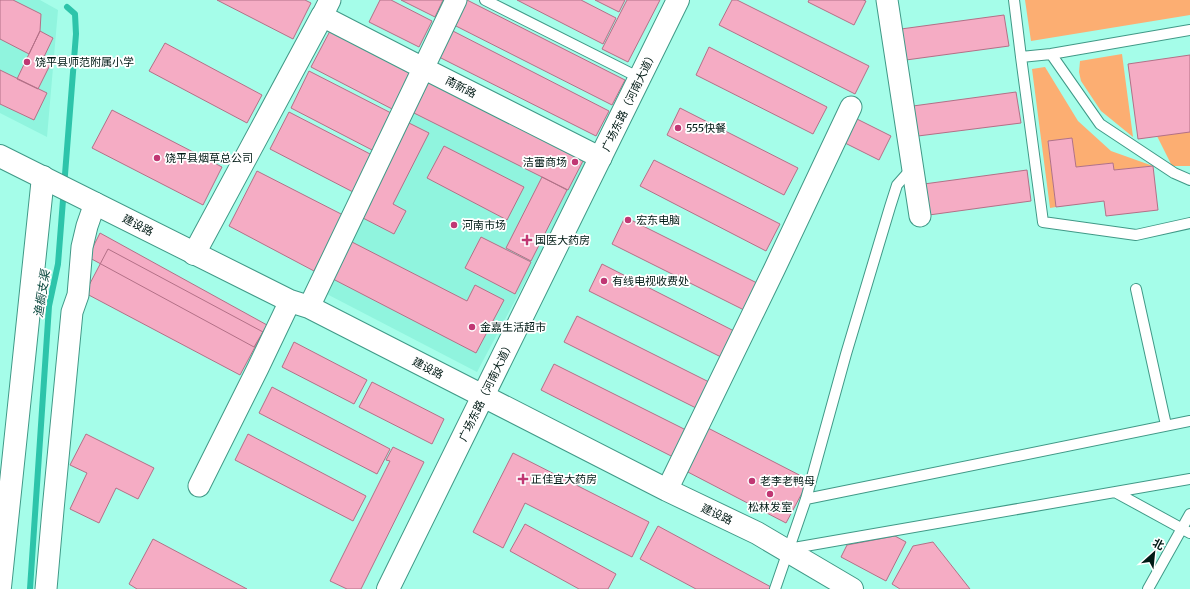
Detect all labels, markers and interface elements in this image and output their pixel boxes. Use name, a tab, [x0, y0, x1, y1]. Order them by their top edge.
street label: 广场东路（河南大道）	[599, 48, 659, 154]
place label: 饶平县师范附属小学	[35, 55, 134, 69]
marker: 饶平县师范附属小学	[22, 57, 32, 67]
street label: 南新路	[443, 73, 479, 101]
place label: 555快餐	[686, 121, 726, 135]
marker: 555快餐	[673, 123, 683, 133]
place label: 饶平县烟草总公司	[165, 151, 253, 165]
marker: 饶平县烟草总公司	[152, 153, 162, 163]
place label: 洁蕾商场	[523, 155, 567, 169]
marker: 洁蕾商场	[570, 157, 580, 167]
street label: 建设路	[120, 211, 156, 239]
place label: 宏东电脑	[636, 213, 680, 227]
marker: 宏东电脑	[623, 215, 633, 225]
place label: 河南市场	[462, 218, 506, 232]
marker: 河南市场	[449, 220, 459, 230]
place label: 国医大药房	[535, 233, 590, 247]
marker: 国医大药房	[522, 235, 532, 245]
water label: 渔橱支渠	[30, 267, 53, 319]
place label: 有线电视收费处	[612, 274, 689, 288]
marker: 有线电视收费处	[599, 276, 609, 286]
place label: 金嘉生活超市	[480, 320, 546, 334]
marker: 金嘉生活超市	[467, 322, 477, 332]
street label: 广场东路（河南大道）	[456, 338, 516, 444]
street label: 建设路	[410, 354, 446, 382]
place label: 正佳宜大药房	[531, 472, 597, 486]
marker: 正佳宜大药房	[518, 474, 528, 484]
place label: 老李老鸭母	[760, 474, 815, 488]
marker: 老李老鸭母	[747, 476, 757, 486]
marker: 松林发室	[765, 489, 775, 499]
place label: 松林发室	[748, 500, 792, 514]
street label: 建设路	[699, 501, 735, 527]
north arrow	[1134, 533, 1174, 573]
text: 北	[1150, 535, 1167, 553]

